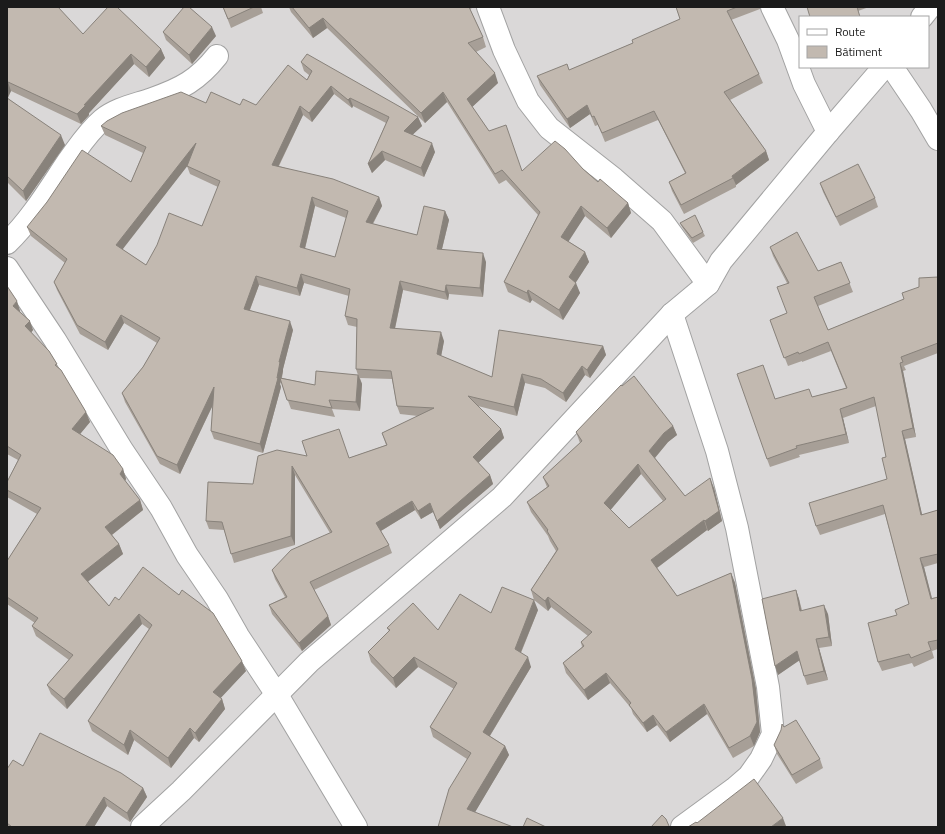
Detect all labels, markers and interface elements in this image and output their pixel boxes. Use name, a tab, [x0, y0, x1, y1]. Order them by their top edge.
legend	[799, 16, 929, 68]
text: Route	[835, 22, 865, 41]
text: Bâtiment	[835, 42, 883, 61]

